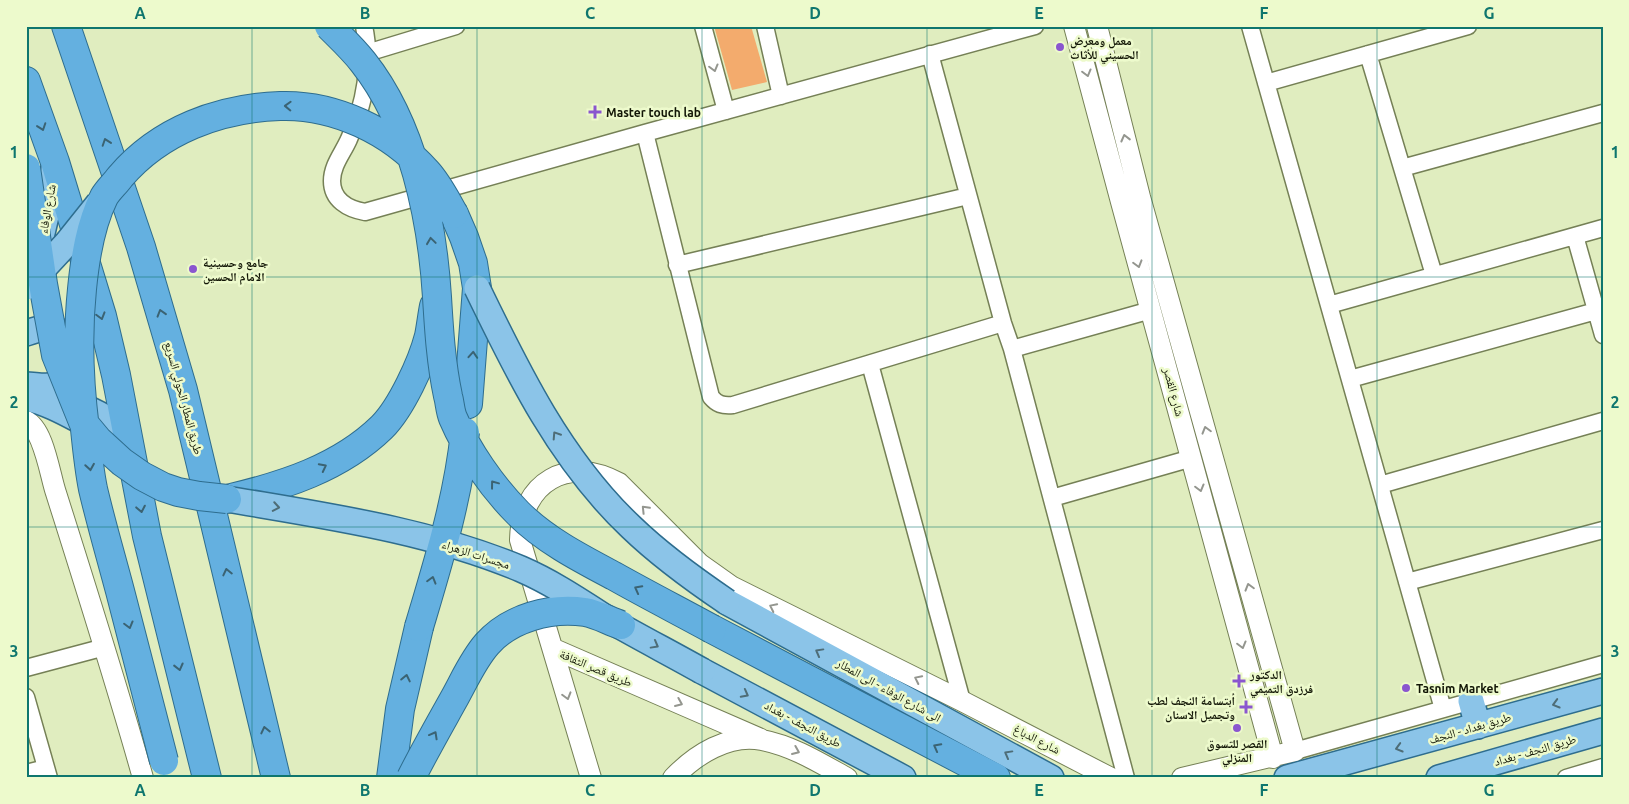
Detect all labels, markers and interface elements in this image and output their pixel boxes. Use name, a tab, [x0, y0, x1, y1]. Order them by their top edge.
text: A	[134, 4, 146, 22]
text: B	[360, 4, 370, 22]
text: C	[585, 4, 595, 22]
text: D	[809, 4, 821, 22]
text: E	[1034, 4, 1044, 22]
text: F	[1260, 4, 1269, 22]
text: G	[1483, 4, 1495, 22]
place label: معمل ومعرض الحسيني للأثاث	[1070, 34, 1139, 64]
marker: معمل ومعرض الحسيني للأثاث	[1054, 41, 1066, 53]
one-way arrow	[709, 64, 719, 72]
one-way arrow	[1081, 69, 1091, 77]
one-way arrow	[284, 101, 292, 112]
marker: Master touch lab	[588, 105, 602, 119]
place label: Master touch lab	[606, 106, 701, 119]
one-way arrow	[36, 123, 46, 131]
one-way arrow	[1120, 134, 1131, 143]
one-way arrow	[102, 138, 112, 146]
text: 1	[9, 143, 19, 161]
text: 1	[1610, 143, 1620, 161]
street label: شارع الوفاء	[36, 183, 60, 235]
one-way arrow	[426, 237, 437, 245]
place label: جامع وحسينية الامام الحسين	[203, 256, 269, 285]
one-way arrow	[1133, 259, 1143, 268]
marker: جامع وحسينية الامام الحسين	[187, 263, 199, 275]
one-way arrow	[157, 309, 167, 318]
one-way arrow	[96, 311, 106, 319]
street label: طريق المطار الحولي السريع	[159, 340, 205, 457]
one-way arrow	[467, 351, 478, 359]
street label: شارع القصر	[1159, 365, 1187, 418]
text: 2	[9, 393, 19, 411]
text: 2	[1610, 393, 1620, 411]
one-way arrow	[1201, 426, 1211, 435]
one-way arrow	[553, 431, 563, 440]
one-way arrow	[84, 463, 94, 472]
one-way arrow	[318, 463, 327, 473]
one-way arrow	[491, 480, 500, 490]
one-way arrow	[1194, 484, 1204, 492]
one-way arrow	[271, 502, 280, 512]
one-way arrow	[136, 505, 146, 514]
one-way arrow	[642, 505, 651, 514]
street label: مجسرات الزهراء	[440, 537, 512, 572]
one-way arrow	[222, 568, 233, 577]
one-way arrow	[427, 577, 437, 585]
one-way arrow	[1245, 583, 1255, 591]
one-way arrow	[634, 585, 643, 595]
one-way arrow	[769, 602, 778, 613]
one-way arrow	[123, 621, 133, 629]
one-way arrow	[649, 638, 658, 648]
one-way arrow	[1237, 640, 1247, 649]
text: 3	[9, 642, 19, 660]
text: 3	[1610, 642, 1620, 660]
street label: طريق قصر الثقافة	[557, 647, 634, 690]
one-way arrow	[815, 648, 824, 658]
street label: الى شارع الوفاء - الى المطار	[833, 655, 944, 726]
one-way arrow	[173, 663, 184, 672]
place label: الدكتور فرزدق التميمي	[1249, 668, 1313, 698]
one-way arrow	[401, 673, 411, 682]
marker: الدكتور فرزدق التميمي	[1232, 674, 1246, 688]
one-way arrow	[915, 675, 924, 685]
marker: Tasnim Market	[1400, 682, 1412, 694]
place label: Tasnim Market	[1416, 682, 1499, 695]
one-way arrow	[739, 688, 748, 698]
one-way arrow	[562, 691, 572, 700]
place label: أبتسامة النجف لطب وتجميل الاسنان	[1147, 693, 1235, 723]
one-way arrow	[674, 697, 683, 708]
street label: طريق النجف - بغداد	[762, 698, 844, 751]
one-way arrow	[1551, 698, 1560, 709]
marker: أبتسامة النجف لطب وتجميل الاسنان	[1239, 700, 1253, 714]
street label: طريق بغداد - النجف	[1427, 710, 1513, 747]
street label: شارع الدباغ	[1011, 722, 1062, 758]
marker: القصر للتسوق المنزلي	[1231, 722, 1243, 734]
one-way arrow	[260, 726, 271, 735]
one-way arrow	[428, 731, 438, 740]
street label: طريق النجف - بغداد	[1492, 732, 1578, 769]
place label: القصر للتسوق المنزلي	[1207, 737, 1267, 767]
one-way arrow	[1396, 742, 1404, 752]
one-way arrow	[933, 743, 942, 753]
one-way arrow	[791, 745, 800, 756]
one-way arrow	[1004, 751, 1013, 761]
text: A	[134, 781, 146, 799]
text: B	[360, 781, 370, 799]
text: C	[585, 781, 595, 799]
text: D	[809, 781, 821, 799]
text: E	[1034, 781, 1044, 799]
text: F	[1260, 781, 1269, 799]
text: G	[1483, 781, 1495, 799]

